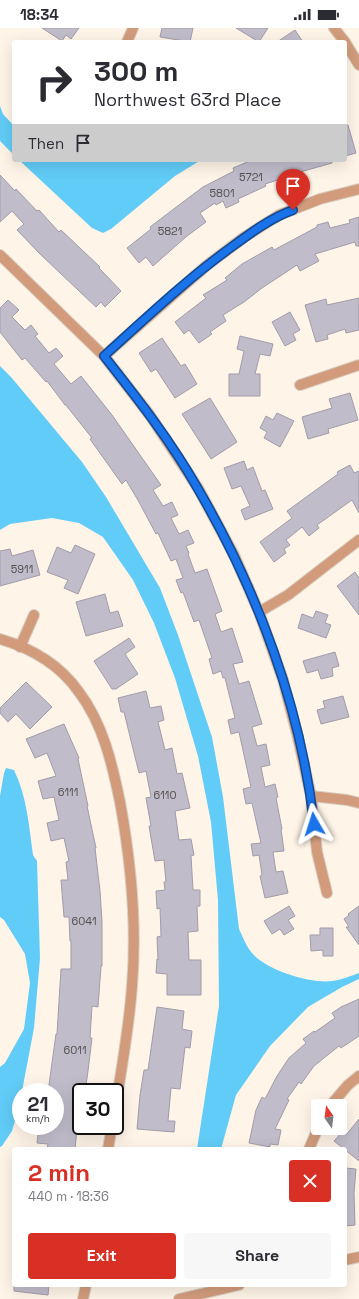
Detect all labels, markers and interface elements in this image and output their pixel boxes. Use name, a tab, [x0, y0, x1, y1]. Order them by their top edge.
text: 18:34	[20, 5, 59, 24]
text: 300 m	[94, 53, 178, 89]
icon: right	[28, 56, 80, 108]
text: Northwest 63rd Place	[94, 88, 282, 111]
icon: arrive	[72, 132, 94, 154]
text: Then	[28, 134, 64, 153]
pin	[276, 169, 310, 210]
house number: 5721	[239, 170, 263, 184]
icon: arrive	[282, 175, 304, 197]
house number: 5801	[209, 186, 235, 200]
house number: 5821	[158, 224, 182, 238]
house number: 5911	[11, 562, 33, 576]
house number: 6111	[58, 785, 78, 799]
house number: 6110	[154, 788, 176, 802]
position arrow	[293, 803, 335, 845]
house number: 6041	[72, 914, 97, 928]
house number: 6011	[64, 1043, 86, 1057]
speed limit sign: 30	[72, 1083, 124, 1135]
text: 21	[28, 1091, 48, 1117]
north arrow	[311, 1099, 347, 1135]
map controls	[311, 1099, 347, 1135]
text: km/h	[26, 1112, 50, 1125]
text: 2 min	[28, 1157, 90, 1188]
button: close	[289, 1160, 331, 1202]
text: 440 m · 18:36	[28, 1188, 109, 1205]
button: Exit	[28, 1233, 176, 1279]
button: Share	[184, 1233, 331, 1279]

